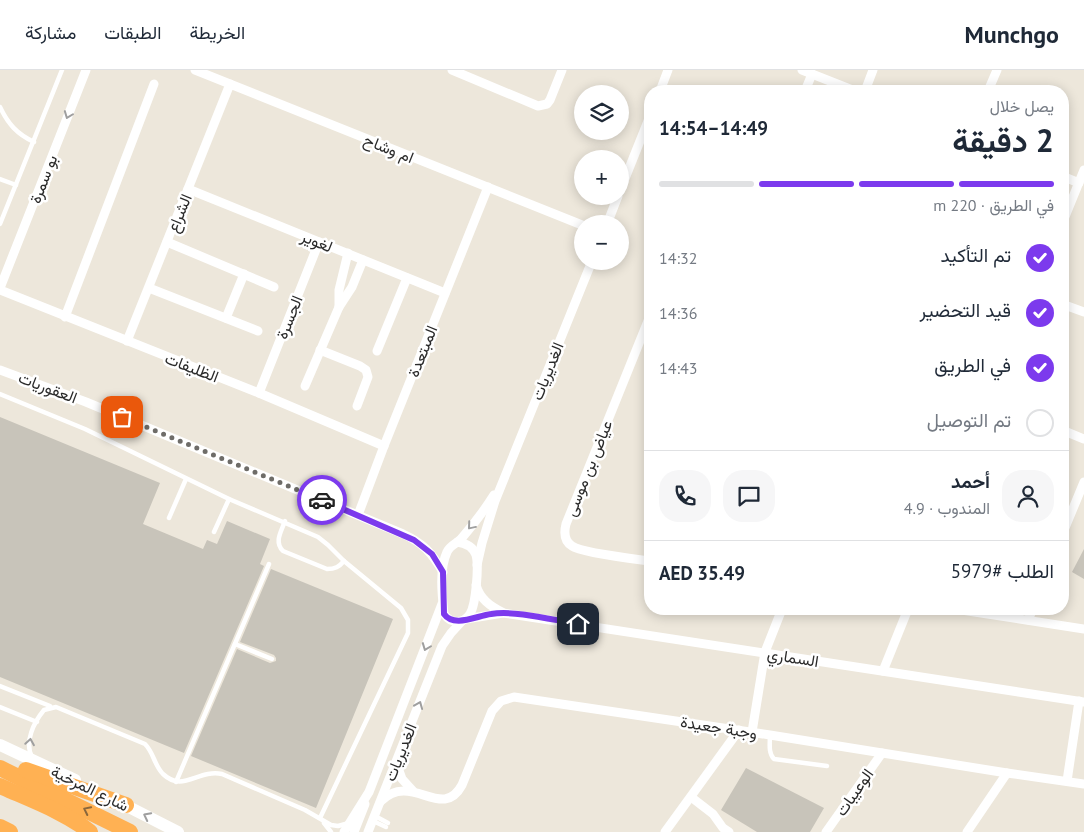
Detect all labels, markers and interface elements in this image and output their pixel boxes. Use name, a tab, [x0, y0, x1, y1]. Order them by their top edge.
text: Munchgo	[965, 19, 1059, 50]
text: مشاركة	[25, 21, 76, 44]
text: الطبقات	[104, 21, 161, 44]
text: الخريطة	[189, 21, 245, 44]
map controls	[574, 85, 629, 270]
button: layers	[574, 85, 629, 140]
text: يصل خلال	[990, 96, 1054, 116]
one-way arrow	[64, 111, 74, 119]
text: 14:49–14:54	[659, 116, 768, 140]
text: 2 دقيقة	[952, 119, 1054, 161]
street label: ام وشاح	[360, 129, 417, 169]
button: +	[574, 150, 629, 205]
street label: بو سمرة	[25, 152, 62, 206]
street label: الشراع	[162, 191, 198, 236]
text: في الطريق · 220 m	[933, 195, 1054, 215]
button: −	[574, 215, 629, 270]
street label: لغوير	[297, 225, 336, 257]
text: تم التأكيد	[941, 243, 1011, 267]
icon: check	[1026, 244, 1054, 272]
text: 14:32	[659, 248, 697, 268]
street label: الجسرة	[271, 292, 308, 342]
text: قيد التحضير	[919, 298, 1011, 322]
icon: check	[1026, 299, 1054, 327]
text: 14:36	[659, 303, 697, 323]
street label: المبتعدة	[403, 322, 441, 380]
street label: الغديريات	[526, 339, 569, 403]
street label: الظليفات	[162, 348, 222, 386]
text: في الطريق	[934, 353, 1011, 377]
icon: check	[1026, 354, 1054, 382]
text: 14:43	[659, 358, 697, 378]
street label: العقوريات	[15, 367, 80, 408]
pin	[101, 396, 143, 438]
icon: bag	[108, 403, 136, 431]
text: تم التوصيل	[927, 408, 1011, 432]
street label: عياض بن موسى	[560, 417, 617, 519]
text: أحمد	[951, 469, 990, 493]
button: phone	[659, 470, 711, 522]
button: chat	[723, 470, 775, 522]
button: person	[1002, 470, 1054, 522]
courier	[297, 475, 347, 525]
icon: car	[308, 486, 336, 514]
text: المندوب · 4.9	[904, 498, 990, 518]
one-way arrow	[469, 520, 477, 529]
text: الطلب #5979	[951, 559, 1054, 583]
text: AED 35.49	[659, 561, 745, 585]
pin	[557, 603, 599, 645]
icon: home	[564, 610, 592, 638]
one-way arrow	[422, 642, 433, 651]
street label: السماري	[765, 643, 820, 675]
one-way arrow	[413, 702, 423, 710]
street label: وجبة جعيدة	[679, 711, 759, 744]
street label: الغديريات	[379, 720, 422, 784]
one-way arrow	[24, 738, 35, 746]
street label: شارع المرخية	[47, 761, 132, 817]
street label: الوعيبات	[831, 764, 878, 820]
one-way arrow	[83, 806, 92, 816]
one-way arrow	[143, 812, 152, 822]

